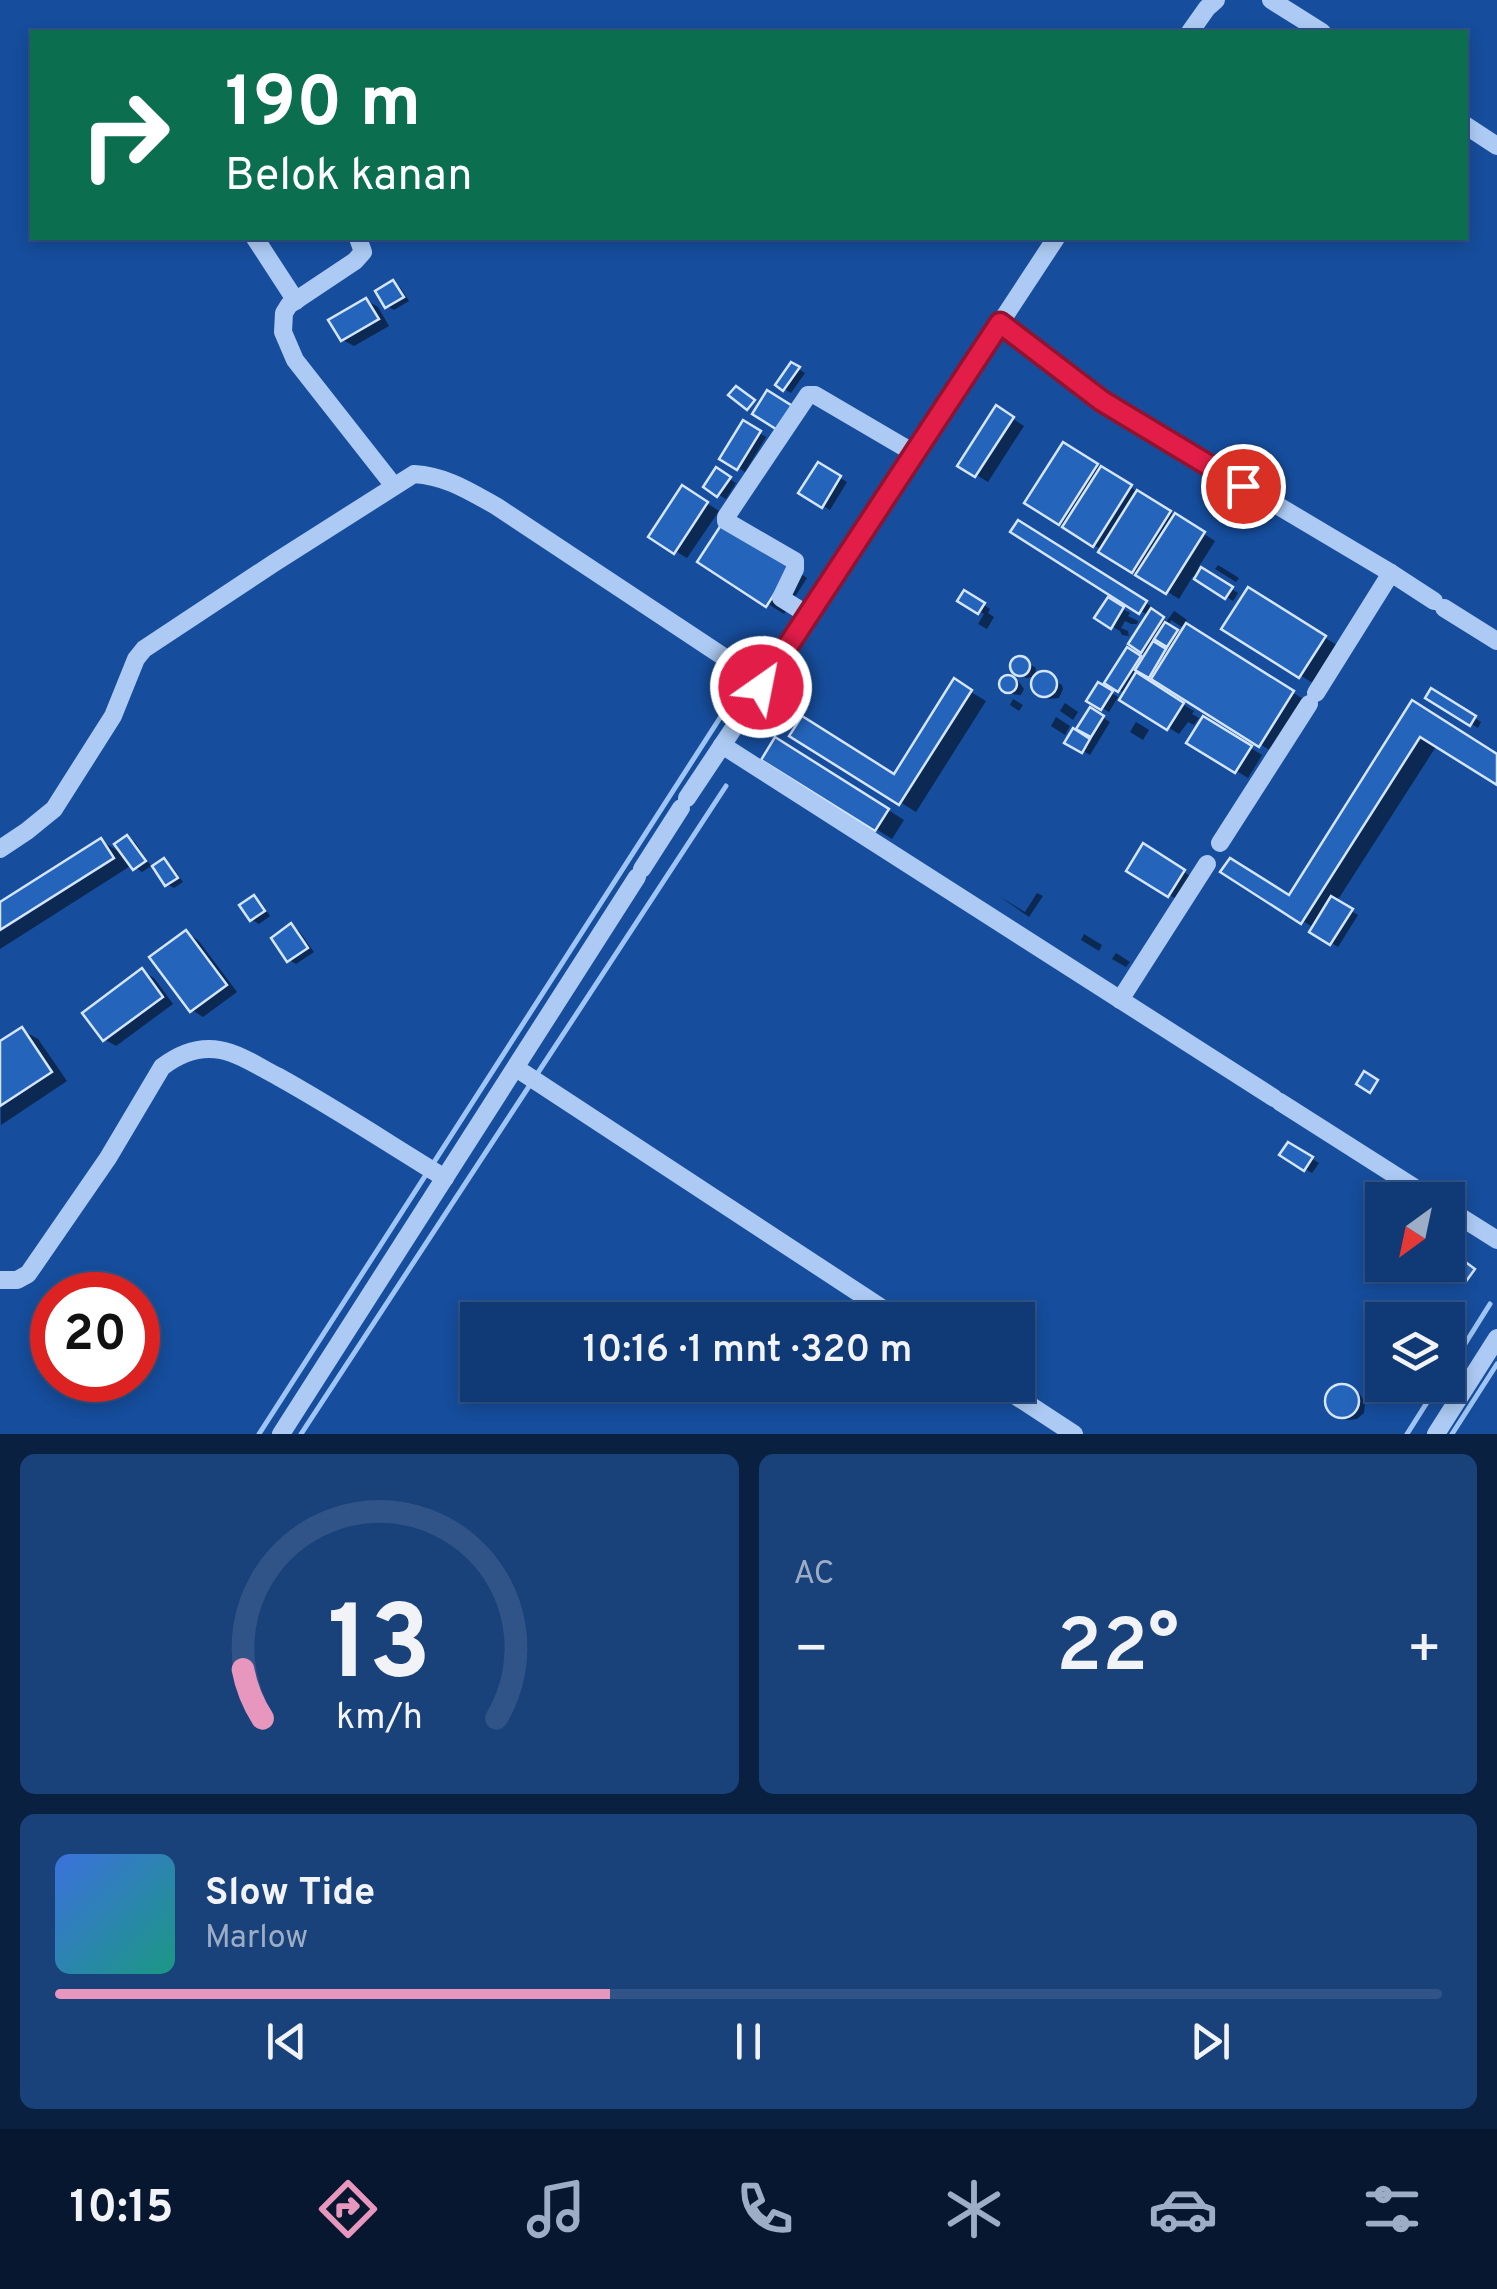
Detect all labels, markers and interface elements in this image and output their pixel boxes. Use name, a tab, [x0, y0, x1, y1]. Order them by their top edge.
text: 190 m	[225, 62, 421, 151]
icon: right	[60, 70, 190, 200]
text: Belok kanan	[225, 149, 473, 206]
pin	[1201, 444, 1286, 529]
icon: arrive	[1216, 459, 1271, 514]
position arrow	[709, 635, 813, 739]
north arrow	[1365, 1182, 1465, 1282]
map controls	[1365, 1182, 1465, 1402]
speed limit sign: 20	[30, 1272, 160, 1402]
button: layers	[1365, 1302, 1465, 1402]
text: 10:16 · 1 mnt · 320 m	[583, 1327, 912, 1376]
text: AC	[794, 1555, 835, 1595]
text: 13	[327, 1584, 431, 1716]
text: 22°	[1056, 1603, 1179, 1698]
text: −	[794, 1617, 829, 1687]
text: +	[1407, 1617, 1442, 1687]
text: km/h	[336, 1696, 423, 1742]
text: Slow Tide	[205, 1870, 375, 1919]
text: Marlow	[205, 1919, 308, 1959]
icon: previous	[259, 2014, 314, 2069]
icon: pause	[721, 2014, 776, 2069]
icon: next	[1183, 2014, 1238, 2069]
icon: directions	[313, 2174, 383, 2244]
icon: music	[521, 2174, 591, 2244]
icon: phone	[730, 2174, 800, 2244]
icon: climate	[939, 2174, 1009, 2244]
icon: car	[1148, 2174, 1218, 2244]
icon: filters	[1357, 2174, 1427, 2244]
text: 10:15	[69, 2181, 174, 2238]

